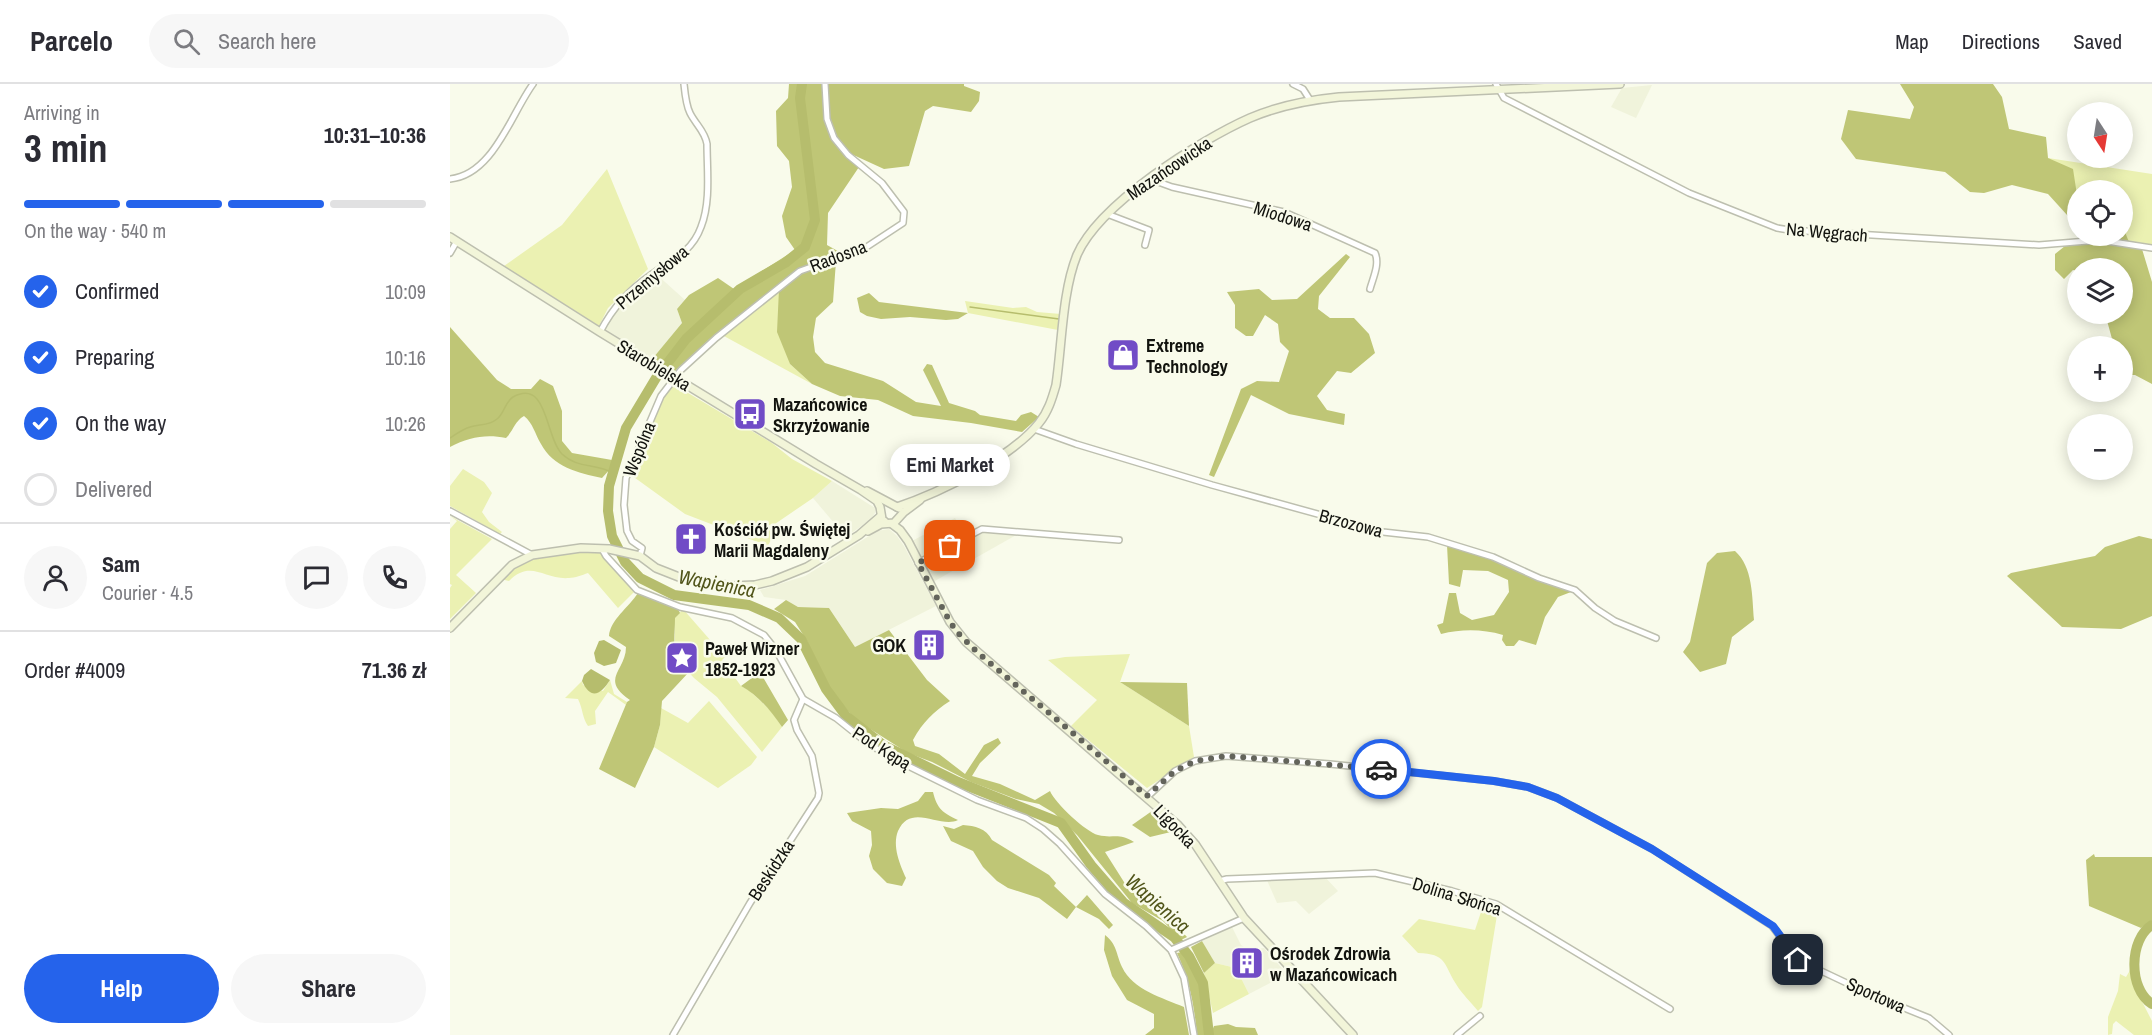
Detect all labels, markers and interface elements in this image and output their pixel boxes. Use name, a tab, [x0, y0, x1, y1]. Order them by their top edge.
search box	[149, 14, 569, 68]
text: Parcelo	[30, 22, 113, 60]
icon: search	[170, 25, 203, 58]
text: Search here	[218, 26, 316, 56]
text: Map	[1895, 27, 1929, 56]
text: Directions	[1962, 27, 2040, 56]
text: Saved	[2073, 27, 2122, 56]
text: Arriving in	[24, 99, 100, 126]
north arrow	[2067, 102, 2133, 168]
map controls	[2067, 102, 2133, 480]
text: 10:31–10:36	[324, 120, 426, 150]
text: 3 min	[24, 122, 108, 174]
street label: Mazańcowicka	[1122, 130, 1216, 206]
button: locate	[2067, 180, 2133, 246]
street label: Miodowa	[1251, 195, 1315, 237]
street label: Na Węgrach	[1785, 216, 1869, 248]
text: On the way · 540 m	[24, 217, 166, 244]
street label: Radosna	[806, 234, 870, 278]
street label: Przemysłowa	[610, 239, 694, 315]
button: layers	[2067, 258, 2133, 324]
icon: check	[24, 275, 57, 308]
text: Confirmed	[75, 276, 159, 306]
text: 10:09	[385, 278, 426, 305]
street label: Starobielska	[612, 333, 696, 397]
place label: Extreme Technology	[1146, 333, 1229, 379]
button: +	[2067, 336, 2133, 402]
shop icon: Extreme Technology	[1105, 337, 1141, 373]
icon: check	[24, 341, 57, 374]
text: Preparing	[75, 342, 154, 372]
text: 10:16	[385, 344, 426, 371]
place label: Mazańcowice Skrzyżowanie	[773, 392, 870, 438]
bus stop icon: Mazańcowice Skrzyżowanie	[732, 396, 768, 432]
icon: check	[24, 407, 57, 440]
text: On the way	[75, 408, 166, 438]
text: 10:26	[385, 410, 426, 437]
button: −	[2067, 414, 2133, 480]
street label: Wspólna	[617, 418, 661, 480]
callout: Emi Market	[890, 444, 1010, 486]
text: Emi Market	[906, 451, 994, 478]
text: Delivered	[75, 474, 152, 504]
street label: Brzozowa	[1316, 503, 1386, 543]
place label: Kościół pw. Świętej Marii Magdaleny	[714, 517, 850, 563]
pin	[924, 520, 975, 571]
church icon: Kościół pw. Świętej Marii Magdaleny	[673, 521, 709, 557]
icon: bag	[933, 529, 966, 562]
button: person	[24, 546, 87, 609]
button: chat	[285, 546, 348, 609]
button: phone	[363, 546, 426, 609]
text: Sam	[102, 549, 140, 579]
water label: Wapienica	[676, 562, 758, 604]
text: Courier · 4.5	[102, 579, 193, 606]
building icon: GOK	[911, 627, 947, 663]
place label: GOK	[872, 633, 906, 658]
place label: Paweł Wizner 1852-1923	[705, 636, 799, 682]
place icon: Paweł Wizner 1852-1923	[664, 640, 700, 676]
text: Order #4009	[24, 655, 125, 685]
text: 71.36 zł	[362, 655, 426, 685]
street label: Pod Kępą	[848, 720, 917, 776]
courier	[1351, 739, 1411, 799]
icon: car	[1365, 753, 1398, 786]
street label: Ligocka	[1148, 799, 1202, 853]
street label: Beskidzka	[742, 835, 800, 905]
water label: Wapienica	[1120, 867, 1196, 939]
street label: Dolina Słońca	[1409, 871, 1505, 921]
pin	[1772, 934, 1823, 985]
place label: Ośrodek Zdrowia w Mazańcowicach	[1270, 941, 1397, 987]
icon: home	[1781, 943, 1814, 976]
building icon: Ośrodek Zdrowia w Mazańcowicach	[1229, 945, 1265, 981]
button: Help	[24, 954, 219, 1023]
button: Share	[231, 954, 426, 1023]
street label: Sportowa	[1842, 971, 1910, 1019]

